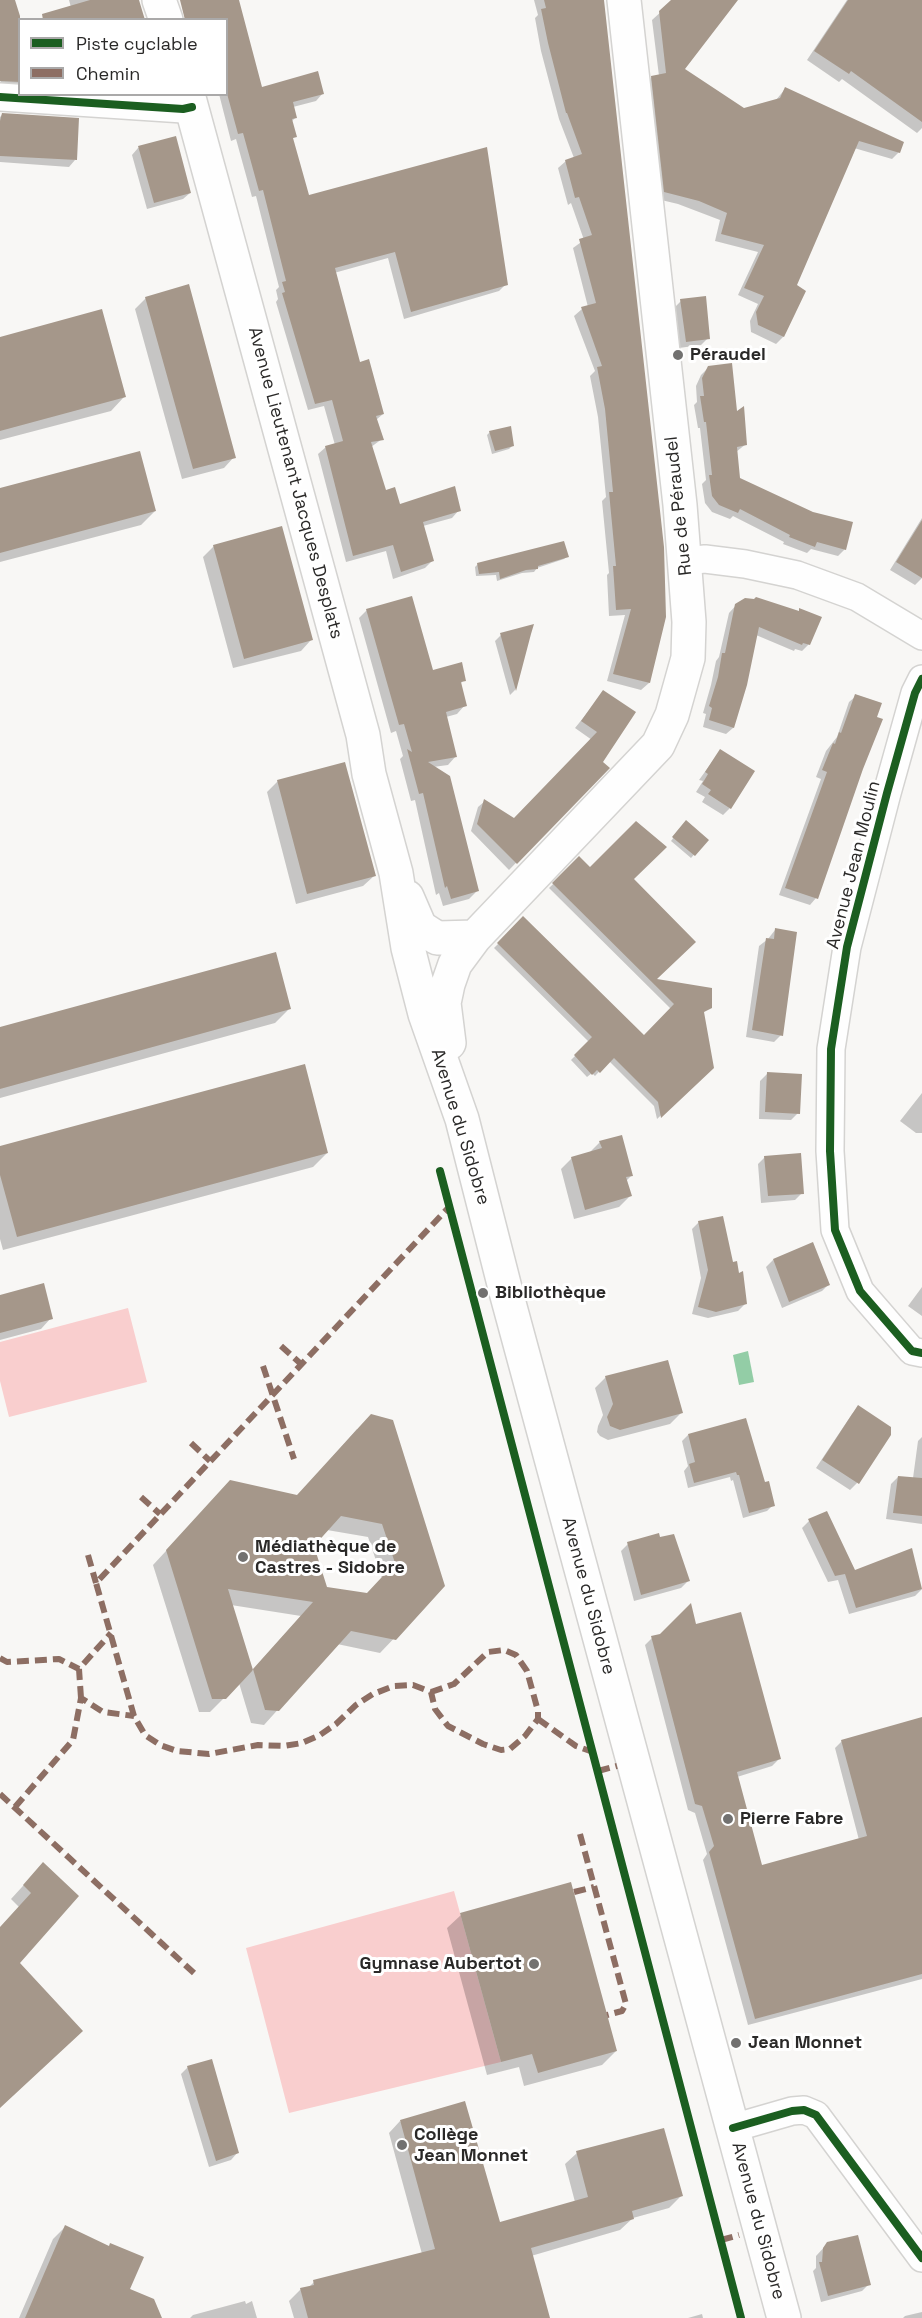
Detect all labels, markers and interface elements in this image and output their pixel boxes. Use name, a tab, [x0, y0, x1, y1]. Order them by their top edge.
legend	[18, 18, 228, 96]
text: Piste cyclable	[76, 32, 198, 55]
text: Chemin	[76, 62, 140, 85]
street label: Avenue Lieutenant Jacques Desplats	[243, 325, 347, 641]
place label: Péraudel	[690, 344, 766, 366]
marker: Péraudel	[671, 348, 685, 362]
street label: Rue de Péraudel	[661, 435, 697, 577]
street label: Avenue Jean Moulin	[823, 779, 885, 951]
street label: Avenue du Sidobre	[426, 1046, 494, 1208]
place label: Bibliothèque	[495, 1282, 606, 1304]
marker: Bibliothèque	[476, 1286, 490, 1300]
street label: Avenue du Sidobre	[557, 1515, 619, 1677]
place label: Médiathèque de Castres - Sidobre	[255, 1536, 405, 1578]
marker: Médiathèque de Castres - Sidobre	[236, 1550, 250, 1564]
place label: Pierre Fabre	[740, 1808, 843, 1830]
marker: Pierre Fabre	[721, 1812, 735, 1826]
place label: Gymnase Aubertot	[359, 1953, 522, 1975]
marker: Gymnase Aubertot	[527, 1957, 541, 1971]
place label: Jean Monnet	[748, 2032, 862, 2054]
marker: Jean Monnet	[729, 2036, 743, 2050]
place label: Collège Jean Monnet	[414, 2124, 528, 2166]
marker: Collège Jean Monnet	[395, 2138, 409, 2152]
street label: Avenue du Sidobre	[727, 2140, 789, 2302]

